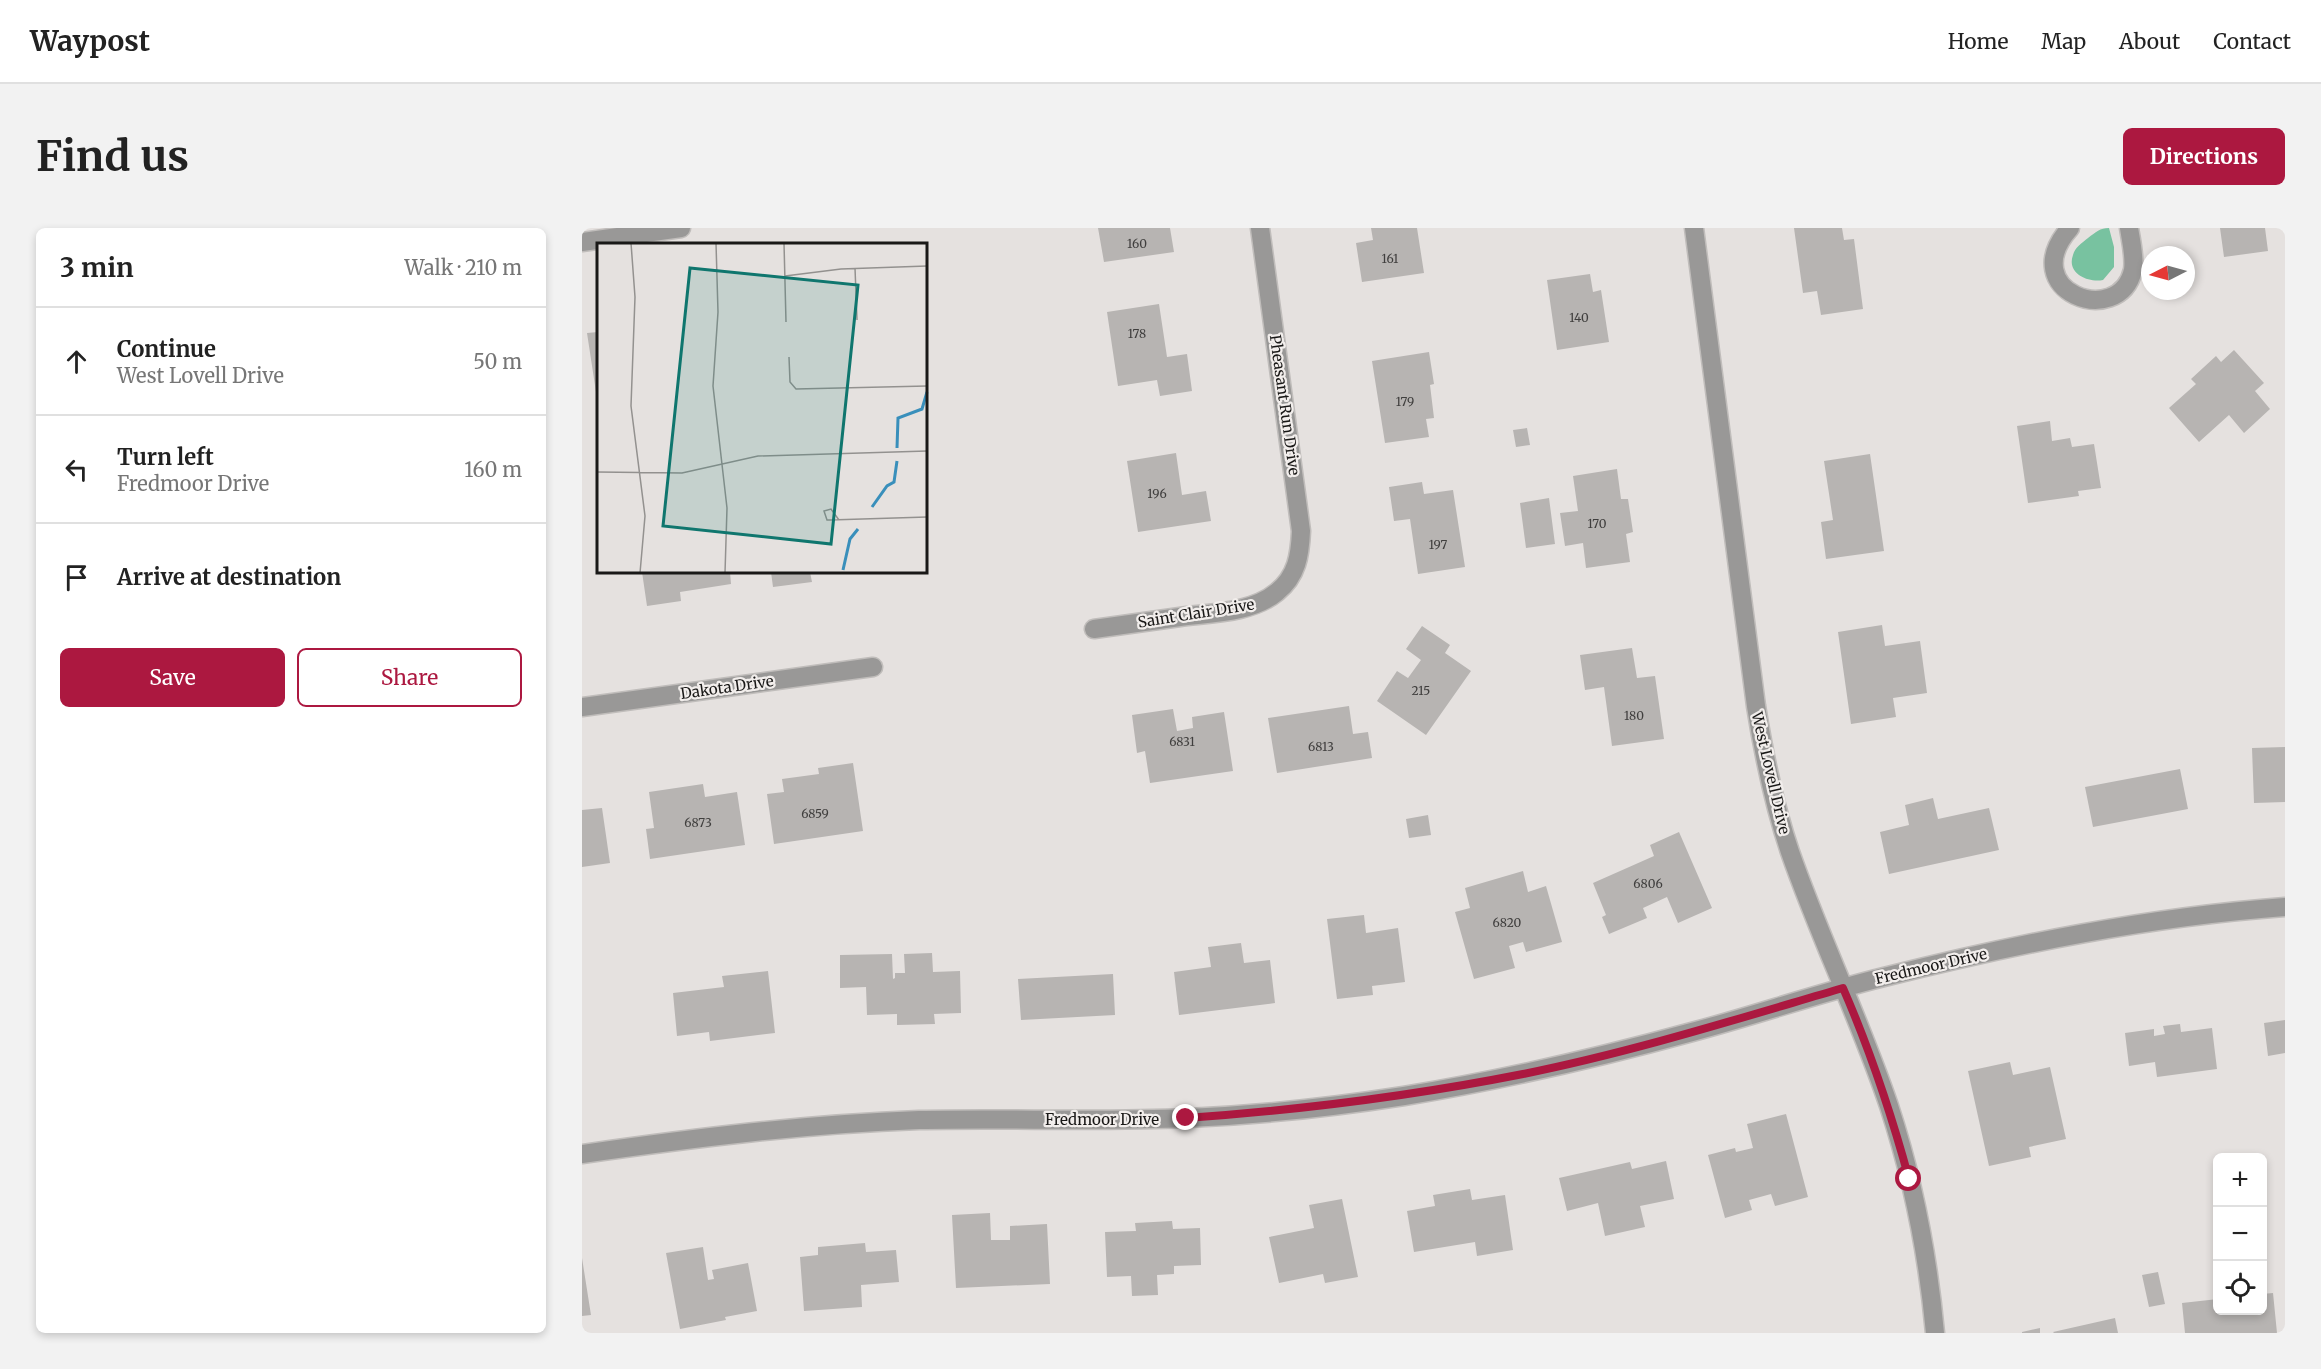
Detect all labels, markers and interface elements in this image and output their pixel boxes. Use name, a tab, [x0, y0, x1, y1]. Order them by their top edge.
text: Waypost	[30, 23, 150, 59]
text: Home	[1948, 28, 2008, 55]
text: Map	[2041, 28, 2086, 55]
text: About	[2119, 28, 2180, 55]
text: Contact	[2213, 28, 2291, 55]
button: Directions	[2123, 128, 2285, 185]
text: Find us	[36, 130, 189, 182]
house number: 160	[1127, 236, 1147, 251]
inset map	[597, 243, 927, 573]
north arrow	[2141, 246, 2195, 300]
text: 3 min	[60, 251, 134, 284]
house number: 161	[1382, 251, 1399, 266]
text: Walk · 210 m	[405, 255, 522, 280]
house number: 140	[1569, 310, 1589, 325]
house number: 178	[1128, 326, 1146, 341]
street label: Pheasant Run Drive	[1266, 333, 1304, 477]
text: Continue	[117, 335, 216, 363]
icon: ahead	[60, 345, 93, 378]
text: 50 m	[473, 349, 522, 374]
text: West Lovell Drive	[117, 363, 284, 388]
house number: 179	[1396, 394, 1414, 409]
text: Turn left	[117, 443, 214, 471]
icon: left	[60, 453, 93, 486]
text: 160 m	[464, 457, 522, 482]
text: Fredmoor Drive	[117, 471, 269, 496]
house number: 196	[1147, 486, 1167, 501]
house number: 170	[1588, 516, 1607, 531]
house number: 197	[1429, 537, 1448, 552]
icon: arrive	[60, 561, 93, 594]
text: Arrive at destination	[117, 563, 341, 591]
street label: Saint Clair Drive	[1136, 594, 1256, 632]
button: Save	[60, 648, 285, 707]
button: Share	[297, 648, 522, 707]
street label: Dakota Drive	[679, 671, 775, 703]
house number: 215	[1412, 683, 1430, 698]
house number: 180	[1624, 708, 1644, 723]
street label: West Lovell Drive	[1747, 709, 1794, 836]
house number: 6831	[1169, 734, 1195, 749]
house number: 6813	[1308, 739, 1334, 754]
house number: 6859	[801, 806, 829, 821]
house number: 6873	[684, 815, 712, 830]
house number: 6806	[1633, 876, 1663, 891]
house number: 6820	[1493, 915, 1522, 930]
street label: Fredmoor Drive	[1873, 944, 1989, 988]
route end	[1172, 1104, 1198, 1130]
street label: Fredmoor Drive	[1045, 1110, 1159, 1129]
map controls	[2213, 1153, 2267, 1315]
button: +	[2213, 1153, 2267, 1207]
route start	[1895, 1165, 1921, 1191]
button: −	[2213, 1207, 2267, 1261]
button: locate	[2213, 1261, 2267, 1315]

